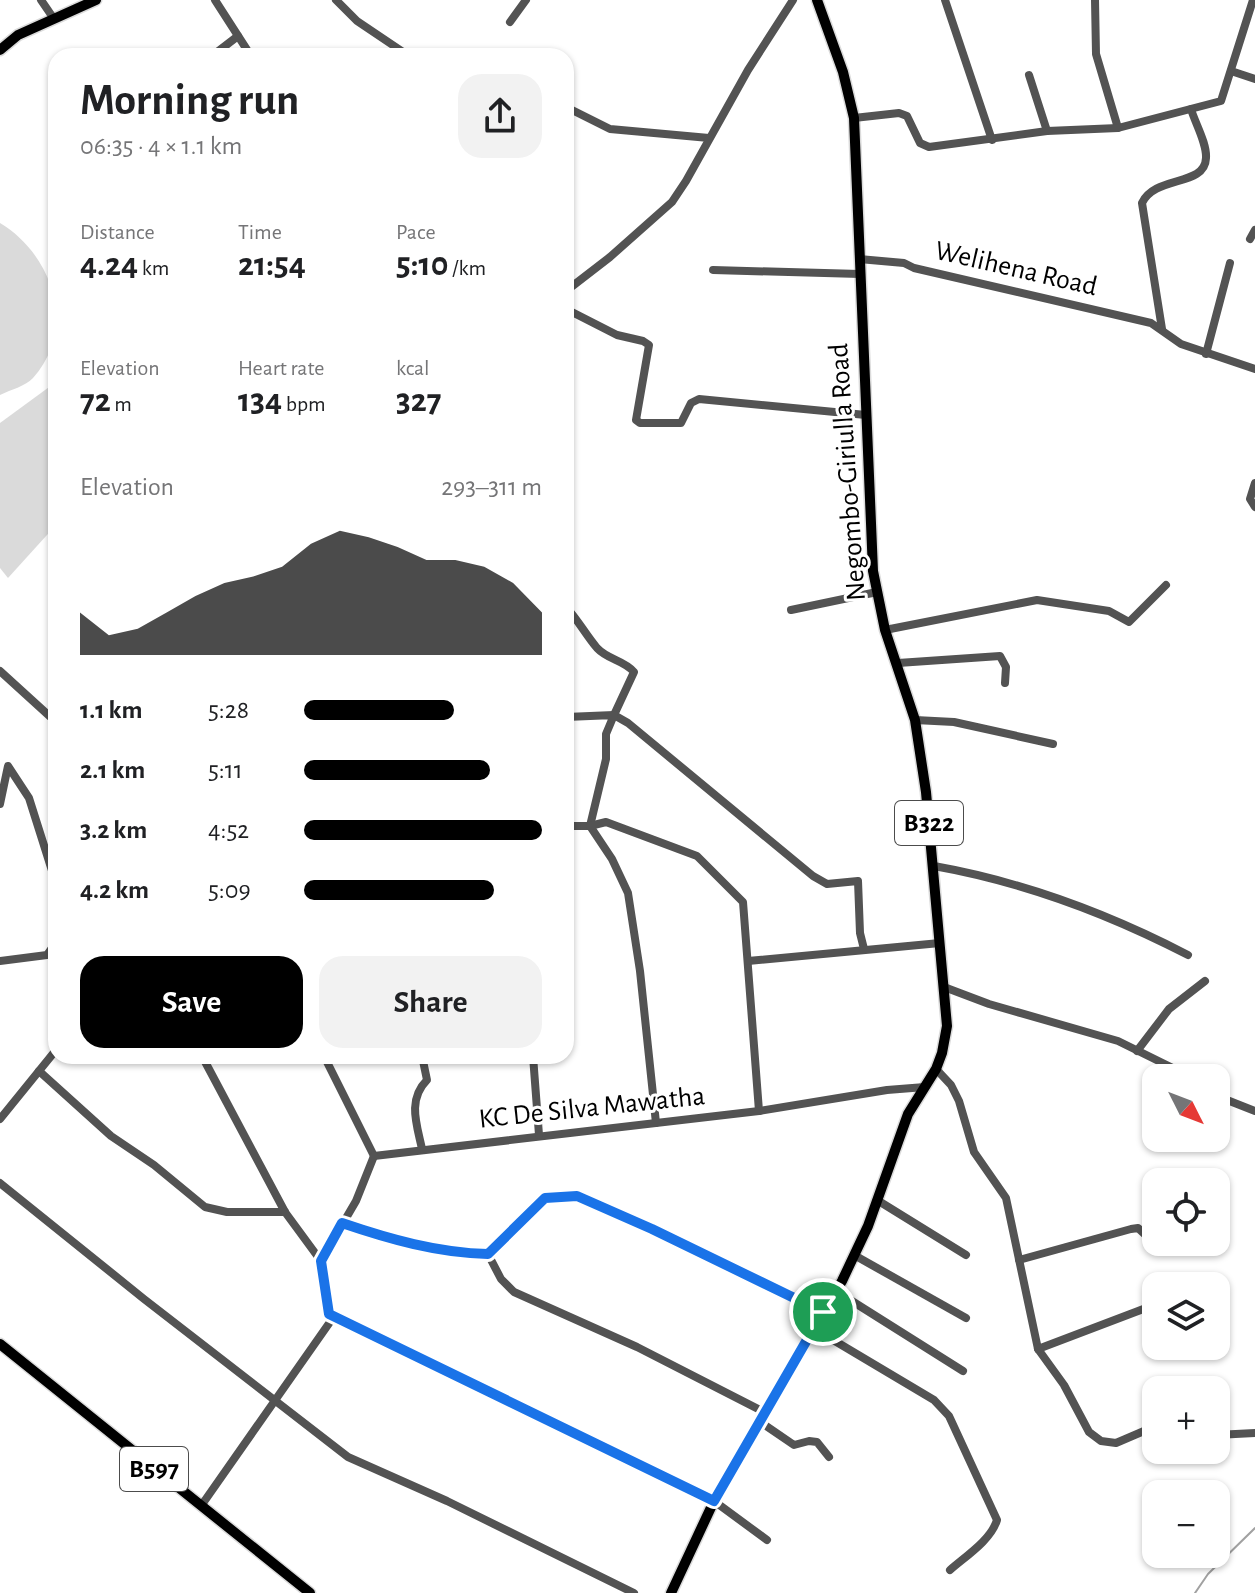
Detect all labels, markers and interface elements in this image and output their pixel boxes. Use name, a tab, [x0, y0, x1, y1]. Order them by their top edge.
button: share	[458, 74, 542, 158]
text: Morning run	[80, 79, 299, 123]
text: 06:35 · 4 × 1.1 km	[80, 133, 242, 159]
text: Distance	[80, 221, 155, 243]
text: Time	[238, 221, 282, 243]
text: Pace	[396, 221, 436, 243]
street label: Welihena Road	[932, 237, 1100, 301]
text: 4.24	[80, 248, 138, 282]
text: 21:54	[238, 248, 306, 282]
text: 5:10	[396, 248, 448, 282]
text: km	[138, 257, 169, 279]
text: /km	[448, 257, 486, 279]
street label: Negombo-Giriulla Road	[825, 342, 871, 602]
text: Elevation	[80, 357, 160, 379]
text: Heart rate	[238, 357, 324, 379]
text: kcal	[396, 357, 430, 379]
text: 72	[80, 384, 111, 418]
text: 134	[238, 384, 282, 418]
text: 327	[396, 384, 441, 418]
text: m	[111, 393, 132, 415]
text: bpm	[282, 393, 326, 415]
text: Elevation	[80, 474, 174, 500]
text: 293–311 m	[441, 474, 542, 500]
text: 1.1 km	[80, 697, 142, 723]
text: 5:28	[208, 697, 249, 723]
text: 2.1 km	[80, 757, 145, 783]
text: 5:11	[208, 757, 243, 783]
road number: B322	[895, 801, 963, 845]
text: 3.2 km	[80, 817, 147, 843]
text: 4:52	[208, 817, 249, 843]
text: 4.2 km	[80, 877, 149, 903]
text: 5:09	[208, 877, 251, 903]
button: Save	[80, 956, 303, 1048]
button: Share	[319, 956, 542, 1048]
north arrow	[1142, 1064, 1230, 1152]
map controls	[1142, 1064, 1230, 1568]
street label: KC De Silva Mawatha	[477, 1082, 707, 1134]
button: locate	[1142, 1168, 1230, 1256]
button: layers	[1142, 1272, 1230, 1360]
pin	[789, 1278, 857, 1346]
icon: arrive	[801, 1290, 845, 1334]
button: +	[1142, 1376, 1230, 1464]
road number: B597	[120, 1447, 188, 1491]
button: −	[1142, 1480, 1230, 1568]

